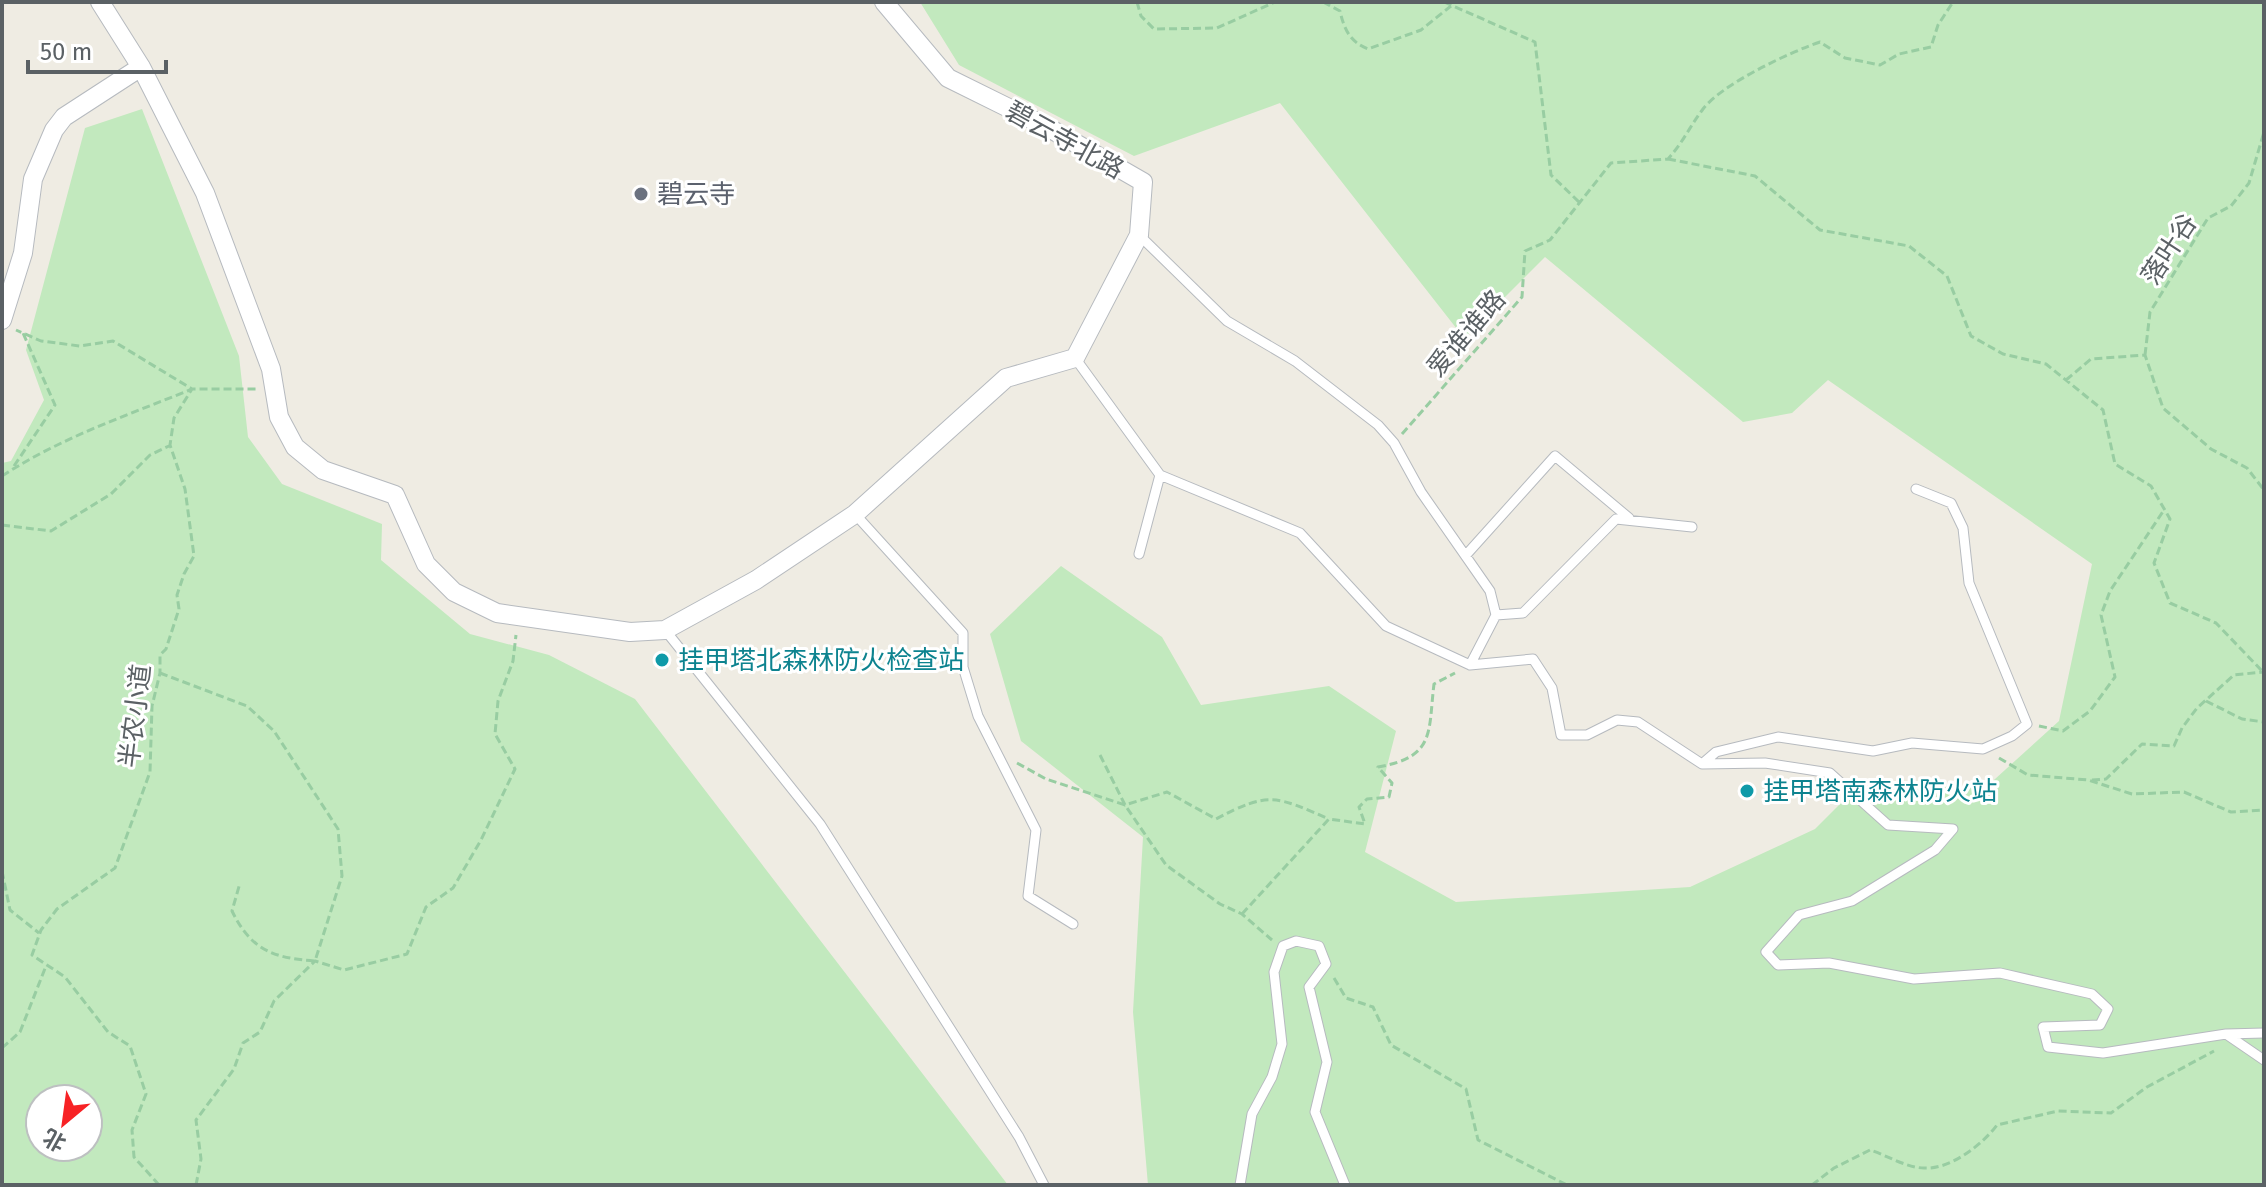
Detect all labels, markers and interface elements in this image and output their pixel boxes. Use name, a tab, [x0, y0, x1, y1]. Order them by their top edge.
scale bar	[28, 24, 166, 74]
text: 50 m	[40, 38, 92, 66]
street label: 碧云寺北路	[1000, 95, 1129, 186]
place label: 碧云寺	[657, 179, 735, 210]
marker: 碧云寺	[632, 185, 650, 203]
street label: 落叶谷	[2135, 208, 2204, 290]
street label: 爱谁谁路	[1421, 284, 1512, 383]
place label: 挂甲塔北森林防火检查站	[678, 645, 964, 676]
marker: 挂甲塔北森林防火检查站	[653, 651, 671, 669]
street label: 半农小道	[114, 663, 157, 770]
place label: 挂甲塔南森林防火站	[1763, 776, 1997, 807]
marker: 挂甲塔南森林防火站	[1738, 782, 1756, 800]
north arrow	[24, 1083, 104, 1163]
text: 北	[38, 1123, 71, 1157]

